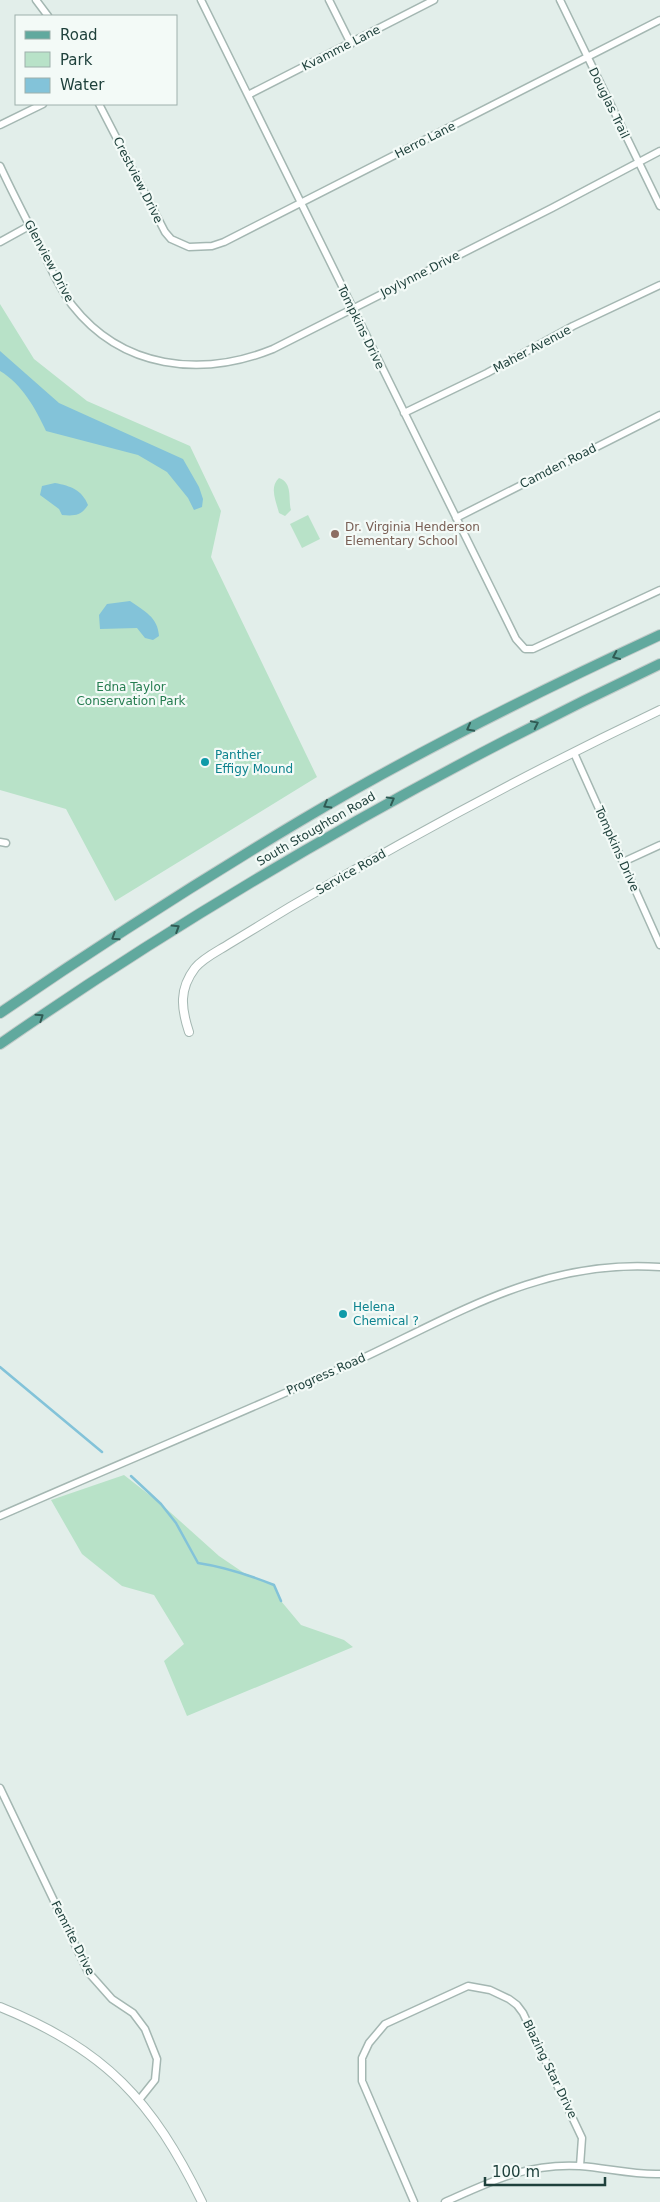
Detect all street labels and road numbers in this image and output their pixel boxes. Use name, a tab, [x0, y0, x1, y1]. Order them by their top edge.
street label: Kvamme Lane	[300, 22, 382, 74]
street label: Douglas Trail	[586, 65, 632, 141]
street label: Herro Lane	[392, 119, 458, 161]
street label: Crestview Drive	[110, 135, 166, 225]
street label: Glenview Drive	[21, 218, 77, 304]
street label: Joylynne Drive	[377, 248, 462, 300]
street label: Tompkins Drive	[334, 282, 387, 371]
street label: Maher Avenue	[491, 323, 573, 375]
street label: Camden Road	[517, 441, 599, 491]
street label: South Stoughton Road	[254, 789, 378, 869]
street label: Tompkins Drive	[592, 803, 642, 894]
street label: Service Road	[314, 846, 388, 898]
street label: Progress Road	[284, 1350, 368, 1398]
street label: Femrite Drive	[48, 1899, 98, 1977]
street label: Blazing Star Drive	[520, 2017, 580, 2121]

